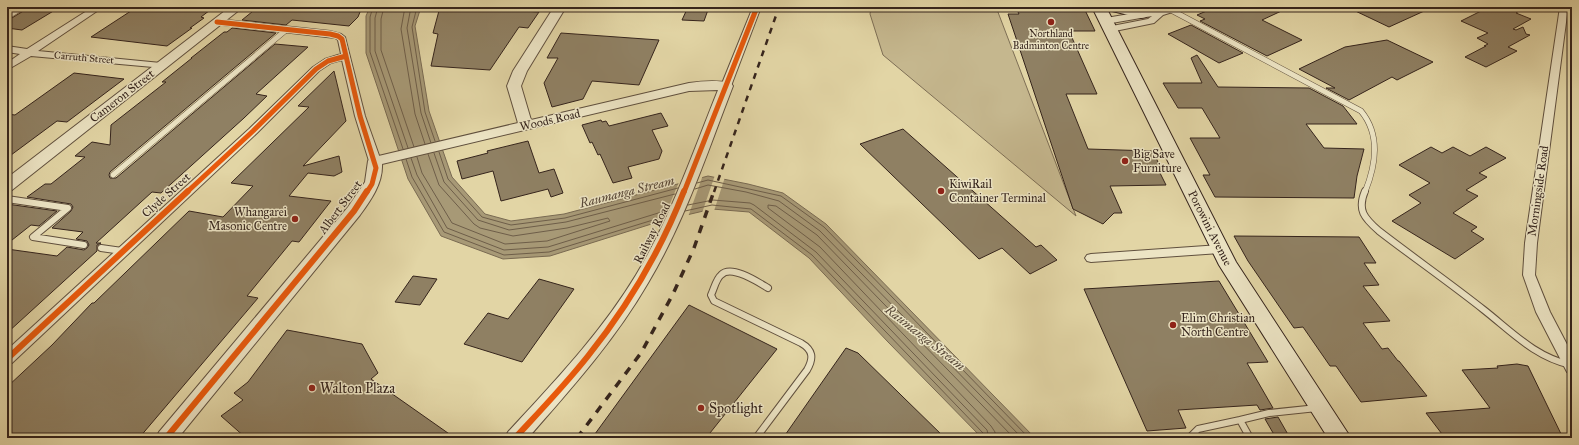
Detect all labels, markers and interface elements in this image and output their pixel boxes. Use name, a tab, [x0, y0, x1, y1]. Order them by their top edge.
marker: Northland Badminton Centre	[1046, 17, 1056, 27]
place label: Northland Badminton Centre	[1013, 28, 1089, 52]
street label: Carruth Street	[54, 49, 115, 67]
street label: Cameron Street	[87, 66, 158, 125]
street label: Woods Road	[518, 106, 582, 134]
street label: Morningside Road	[1525, 145, 1552, 237]
place label: Big Save Furniture	[1133, 147, 1181, 175]
marker: Big Save Furniture	[1120, 156, 1130, 166]
street label: Clyde Street	[139, 169, 194, 220]
water label: Raumanga Stream	[577, 172, 677, 212]
street label: Albert Street	[315, 177, 365, 237]
place label: KiwiRail Container Terminal	[949, 177, 1047, 205]
marker: KiwiRail Container Terminal	[936, 186, 946, 196]
street label: Porowini Avenue	[1185, 188, 1235, 268]
street label: Railway Road	[631, 200, 673, 266]
place label: Whangarei Masonic Centre	[208, 205, 288, 233]
marker: Whangarei Masonic Centre	[290, 214, 300, 224]
water label: Raumanga Stream	[881, 301, 969, 375]
place label: Elim Christian North Centre	[1181, 311, 1255, 339]
marker: Elim Christian North Centre	[1168, 320, 1178, 330]
place label: Walton Plaza	[320, 380, 395, 397]
marker: Walton Plaza	[307, 383, 317, 393]
place label: Spotlight	[709, 400, 763, 417]
marker: Spotlight	[696, 403, 706, 413]

